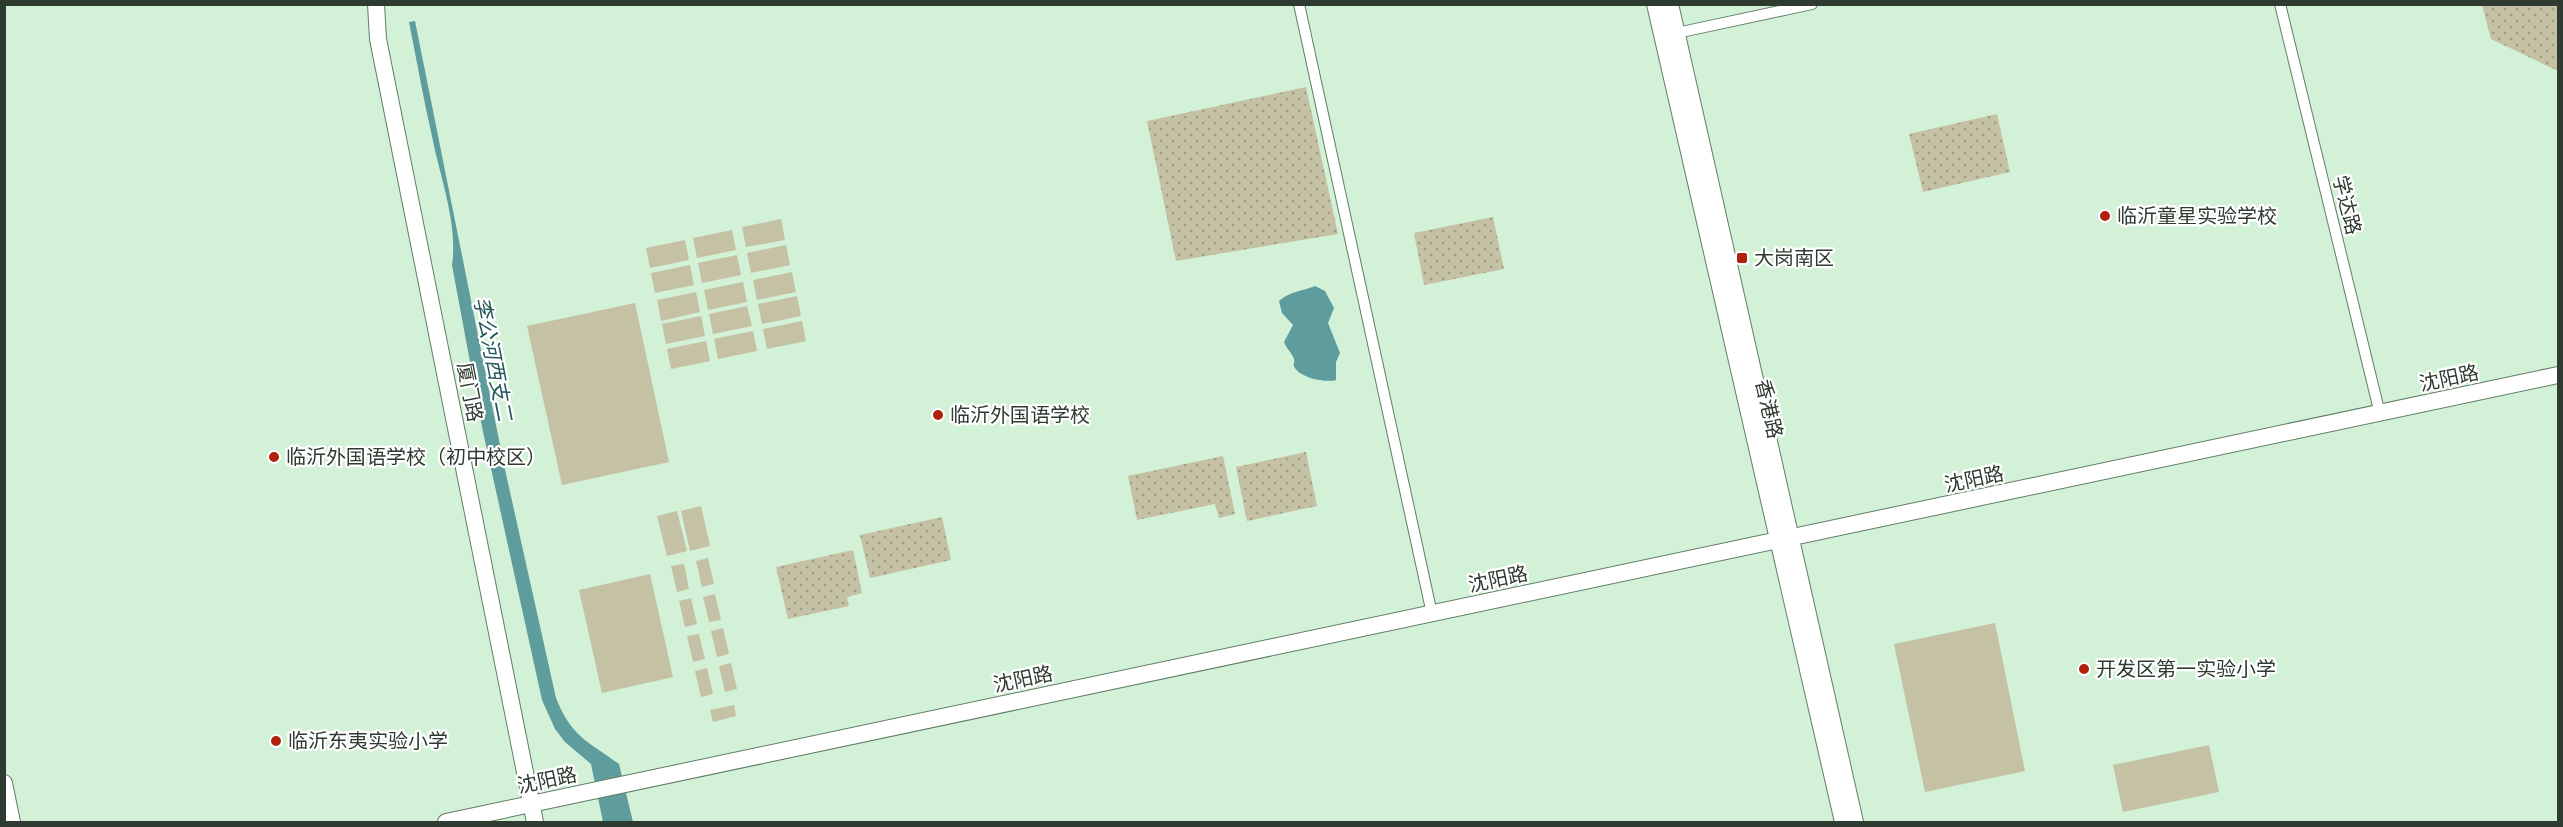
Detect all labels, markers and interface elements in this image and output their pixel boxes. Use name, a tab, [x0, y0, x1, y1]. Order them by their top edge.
street label: 学达路	[2328, 173, 2366, 237]
place label: 临沂童星实验学校	[2117, 204, 2277, 228]
marker: 临沂童星实验学校	[2098, 209, 2112, 223]
place label: 大岗南区	[1754, 246, 1834, 270]
marker: 大岗南区	[1735, 251, 1749, 265]
water label: 李公河西支二	[469, 295, 518, 424]
street label: 厦门路	[452, 360, 488, 424]
street label: 沈阳路	[2417, 360, 2481, 396]
street label: 香港路	[1751, 377, 1787, 441]
place label: 临沂外国语学校	[950, 403, 1090, 427]
marker: 临沂外国语学校	[931, 408, 945, 422]
place label: 临沂外国语学校（初中校区）	[286, 445, 546, 469]
marker: 临沂外国语学校（初中校区）	[267, 450, 281, 464]
street label: 沈阳路	[1942, 461, 2006, 497]
street label: 沈阳路	[1466, 561, 1530, 597]
place label: 开发区第一实验小学	[2096, 657, 2276, 681]
street label: 沈阳路	[991, 661, 1055, 697]
marker: 开发区第一实验小学	[2077, 662, 2091, 676]
place label: 临沂东夷实验小学	[288, 729, 448, 753]
marker: 临沂东夷实验小学	[269, 734, 283, 748]
street label: 沈阳路	[515, 762, 579, 798]

